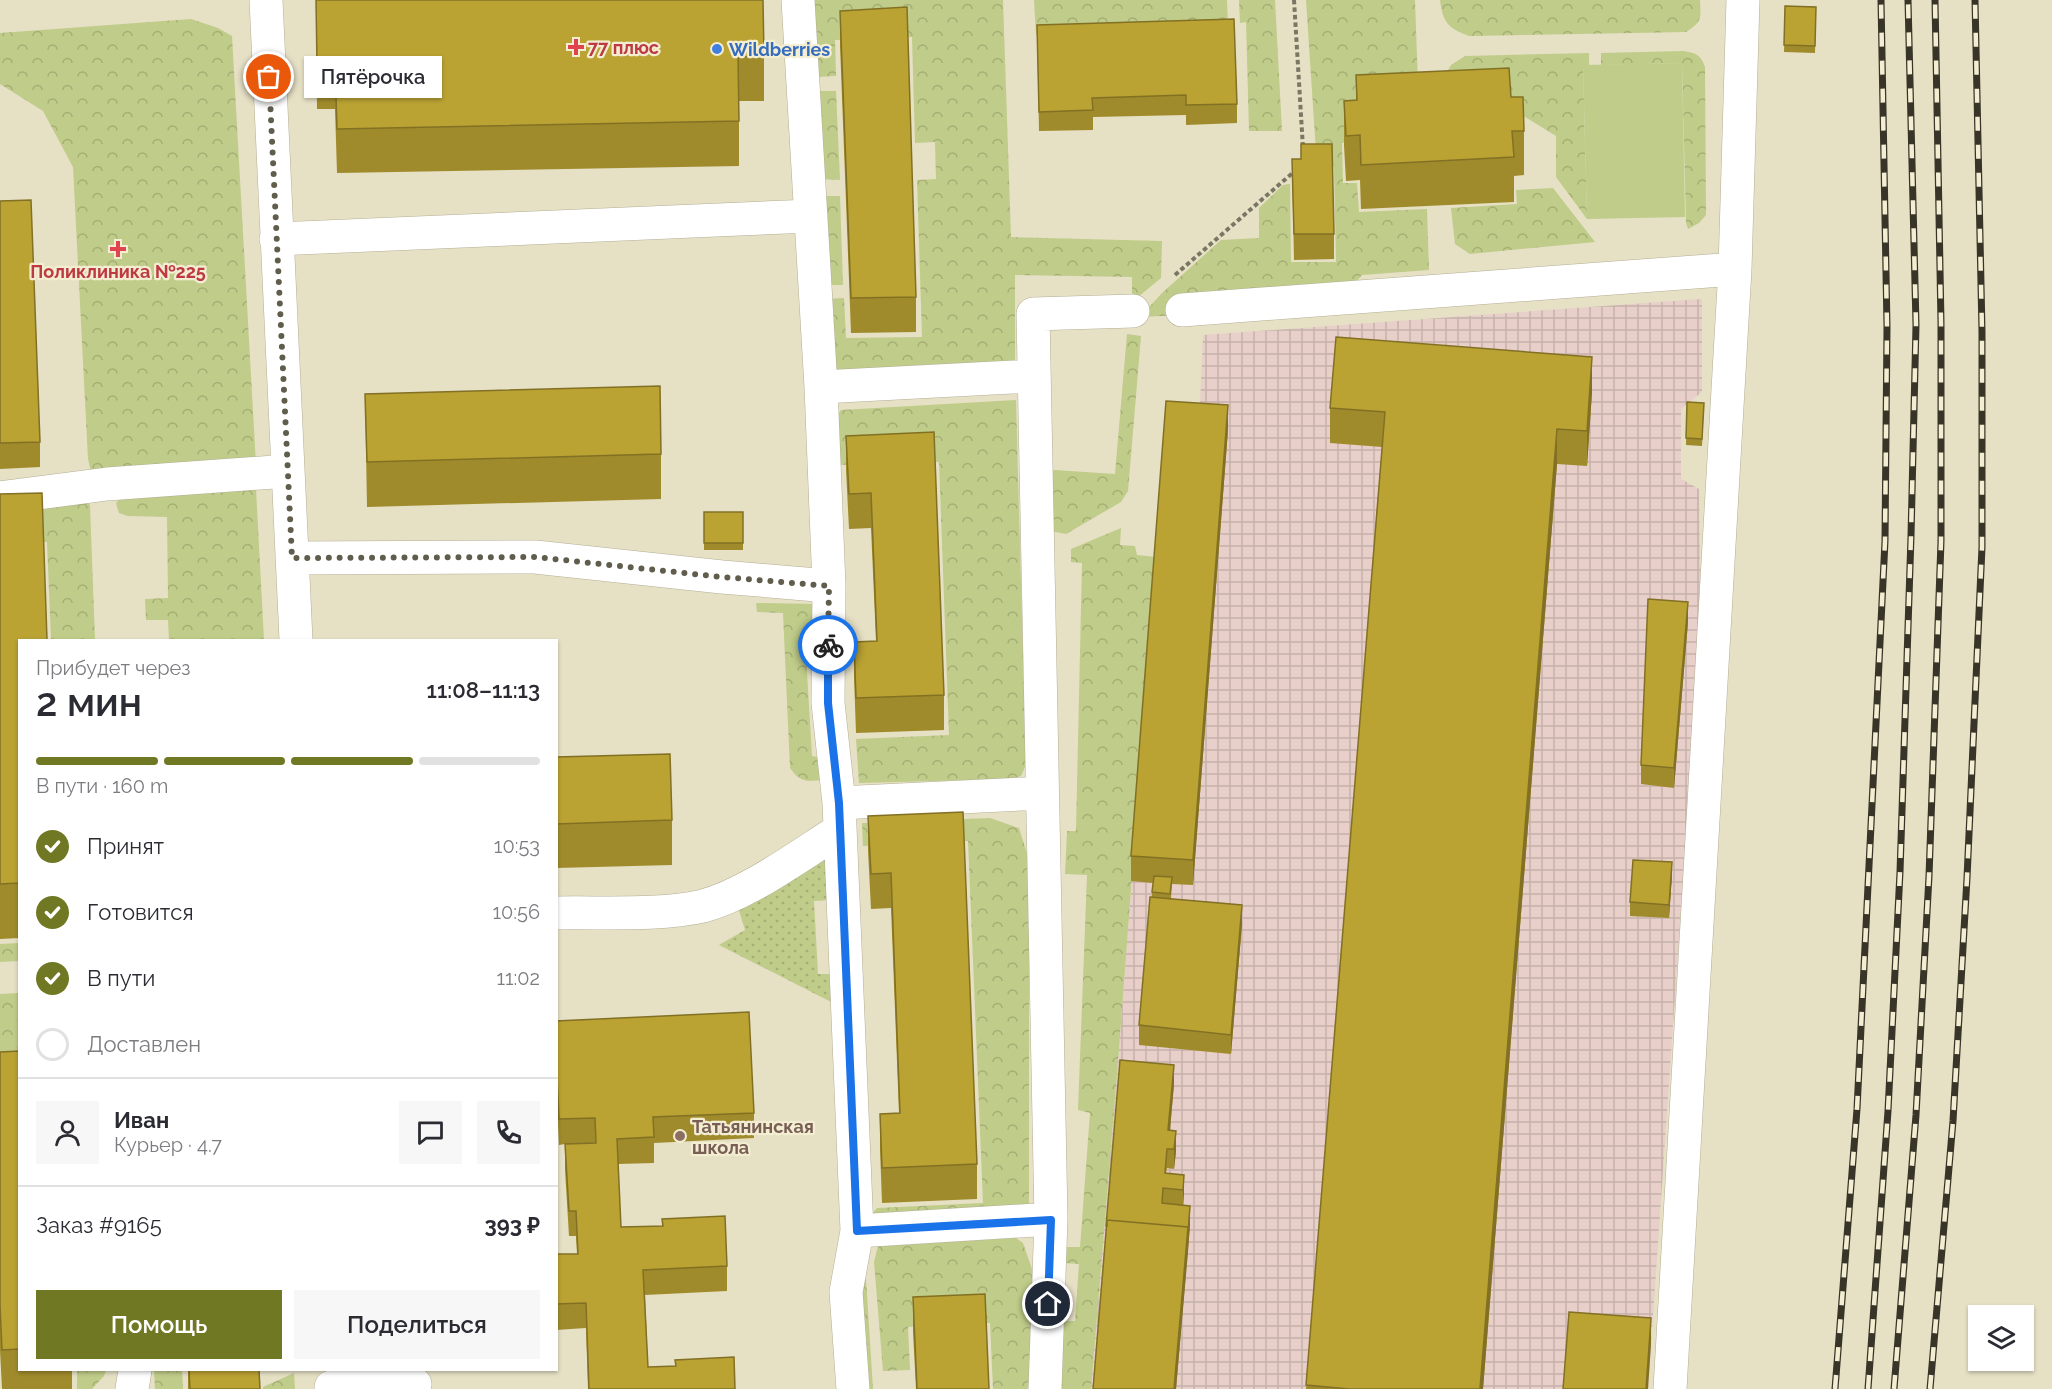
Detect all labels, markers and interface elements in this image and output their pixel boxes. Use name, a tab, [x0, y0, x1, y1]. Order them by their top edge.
place label: 77 плюс	[588, 37, 659, 58]
place label: Wildberries	[729, 39, 830, 60]
marker: 77 плюс	[569, 40, 583, 54]
marker: Wildberries	[710, 42, 724, 56]
pin	[243, 51, 294, 102]
callout: Пятёрочка	[305, 56, 443, 98]
icon: bag	[252, 60, 285, 93]
text: Пятёрочка	[321, 65, 425, 89]
marker: Поликлиника №225	[109, 240, 127, 258]
place label: Поликлиника №225	[30, 261, 206, 282]
courier	[798, 615, 858, 675]
icon: bike	[812, 629, 845, 662]
text: Прибудет через	[36, 656, 190, 680]
text: 11:08–11:13	[427, 677, 540, 703]
text: 2 мин	[36, 679, 142, 725]
text: В пути · 160 m	[36, 774, 168, 798]
icon: check	[36, 830, 69, 863]
text: Принят	[87, 833, 164, 859]
text: 10:53	[494, 834, 540, 858]
icon: check	[36, 896, 69, 929]
text: Готовится	[87, 899, 194, 925]
text: 10:56	[492, 900, 540, 924]
icon: check	[36, 962, 69, 995]
text: В пути	[87, 965, 155, 991]
text: 11:02	[496, 966, 540, 990]
text: Доставлен	[87, 1031, 201, 1057]
button: person	[36, 1101, 99, 1164]
button: chat	[399, 1101, 462, 1164]
button: phone	[477, 1101, 540, 1164]
text: Иван	[114, 1107, 169, 1133]
place label: Татьянинская школа	[692, 1116, 814, 1158]
marker: Татьянинская школа	[673, 1129, 687, 1143]
text: Курьер · 4.7	[114, 1133, 222, 1157]
text: Заказ #9165	[36, 1212, 162, 1238]
text: 393 ₽	[484, 1212, 540, 1238]
pin	[1022, 1278, 1073, 1329]
icon: home	[1031, 1287, 1064, 1320]
button: Помощь	[36, 1290, 282, 1359]
button: Поделиться	[294, 1290, 540, 1359]
map controls	[1968, 1305, 2034, 1371]
button: layers	[1968, 1305, 2034, 1371]

